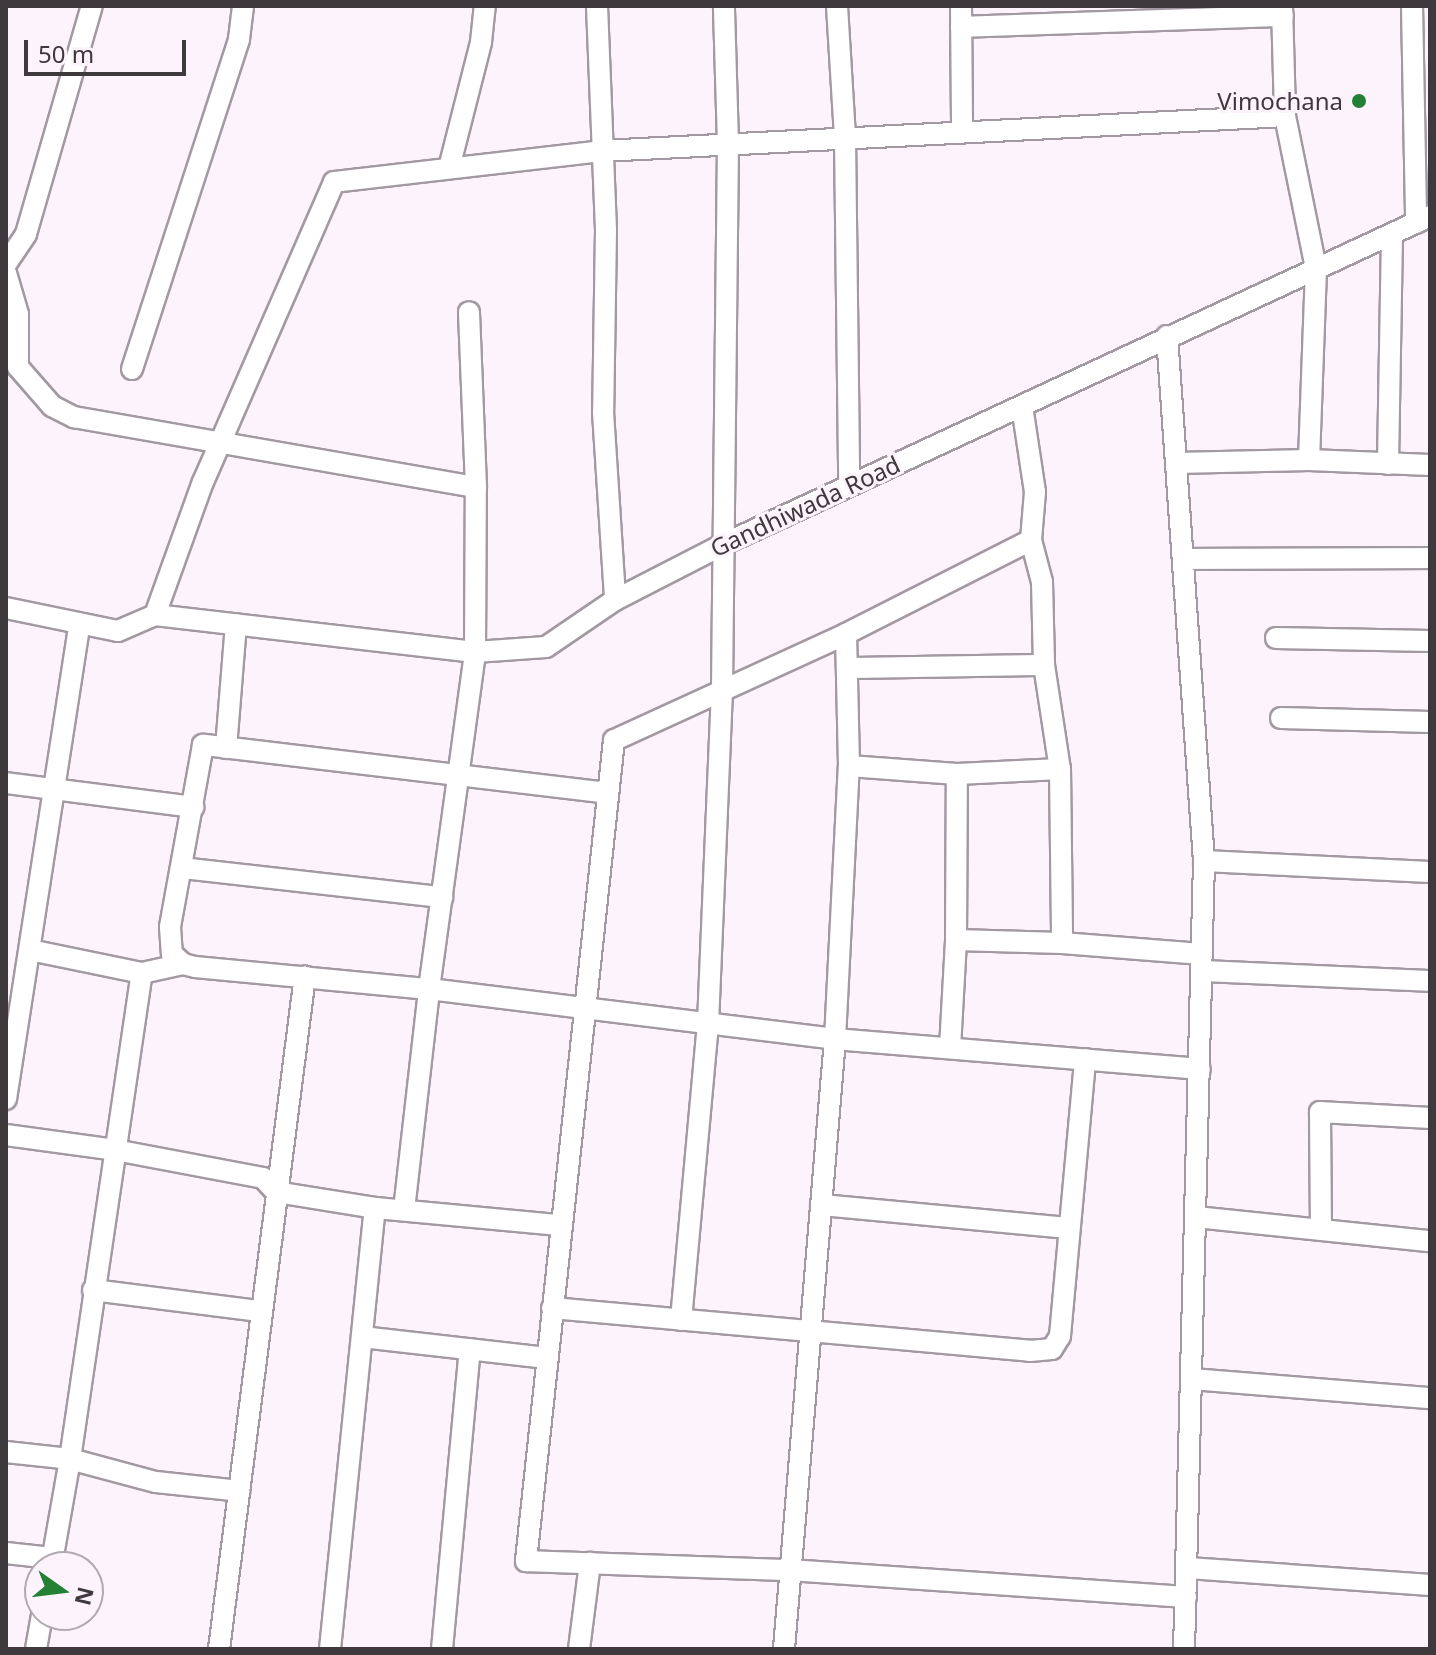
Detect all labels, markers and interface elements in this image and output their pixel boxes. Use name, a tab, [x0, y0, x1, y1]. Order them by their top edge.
scale bar	[28, 24, 190, 74]
text: 50 m	[38, 37, 94, 70]
place label: Vimochana	[1217, 87, 1343, 115]
marker: Vimochana	[1350, 92, 1368, 110]
street label: Gandhiwada Road	[706, 449, 904, 563]
north arrow	[24, 1551, 104, 1631]
text: N	[69, 1584, 102, 1609]

